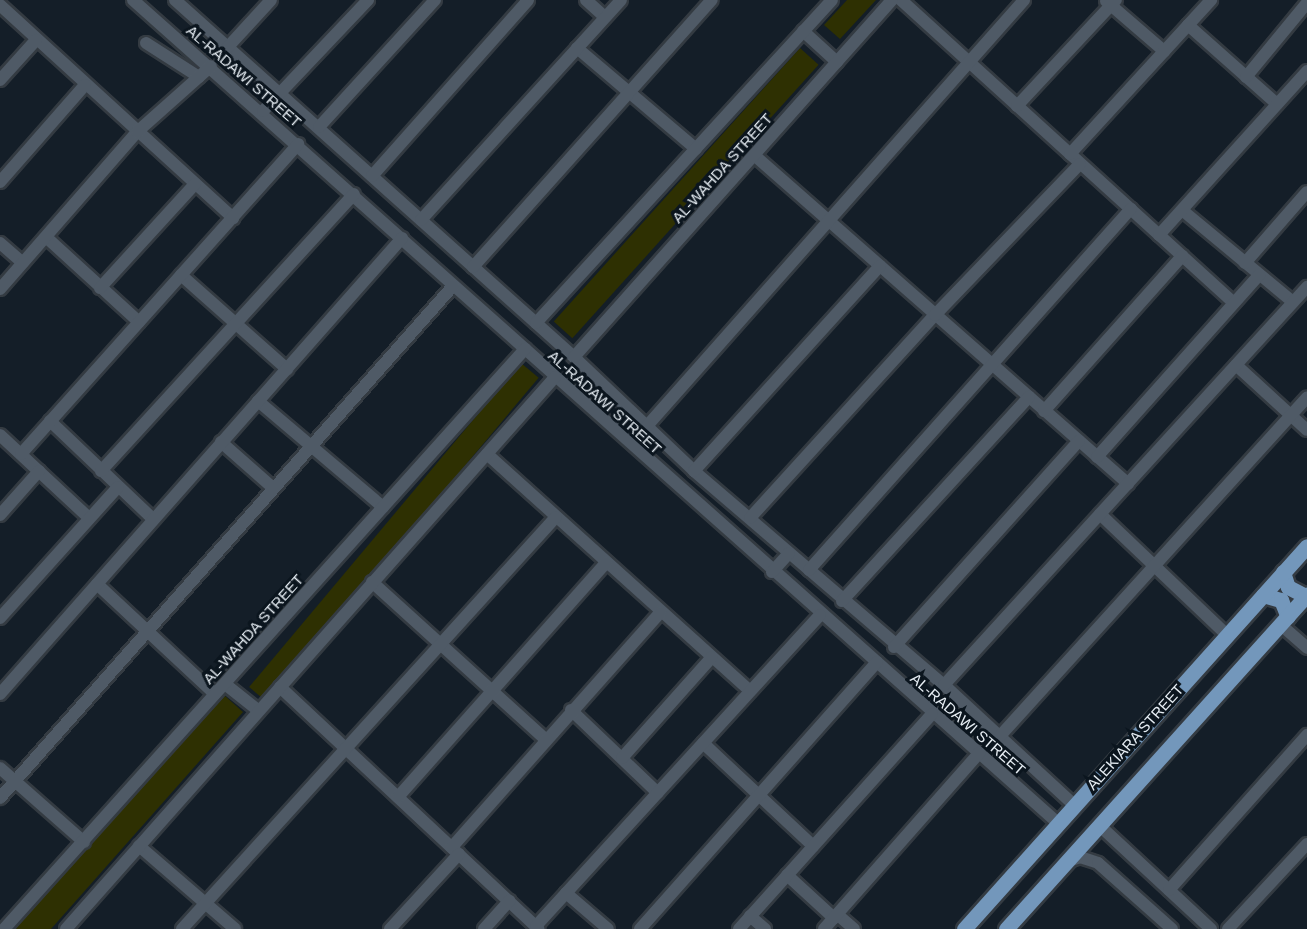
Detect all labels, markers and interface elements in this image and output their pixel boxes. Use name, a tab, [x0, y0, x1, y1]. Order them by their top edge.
street label: AL-RADAWI STREET	[183, 21, 305, 131]
street label: AL-WAHDA STREET	[668, 109, 776, 227]
street label: AL-RADAWI STREET	[545, 346, 665, 458]
street label: AL-WAHDA STREET	[199, 570, 307, 688]
street label: AL-RADAWI STREET	[907, 669, 1029, 779]
street label: ALEKIARA STREET	[1083, 680, 1187, 794]

